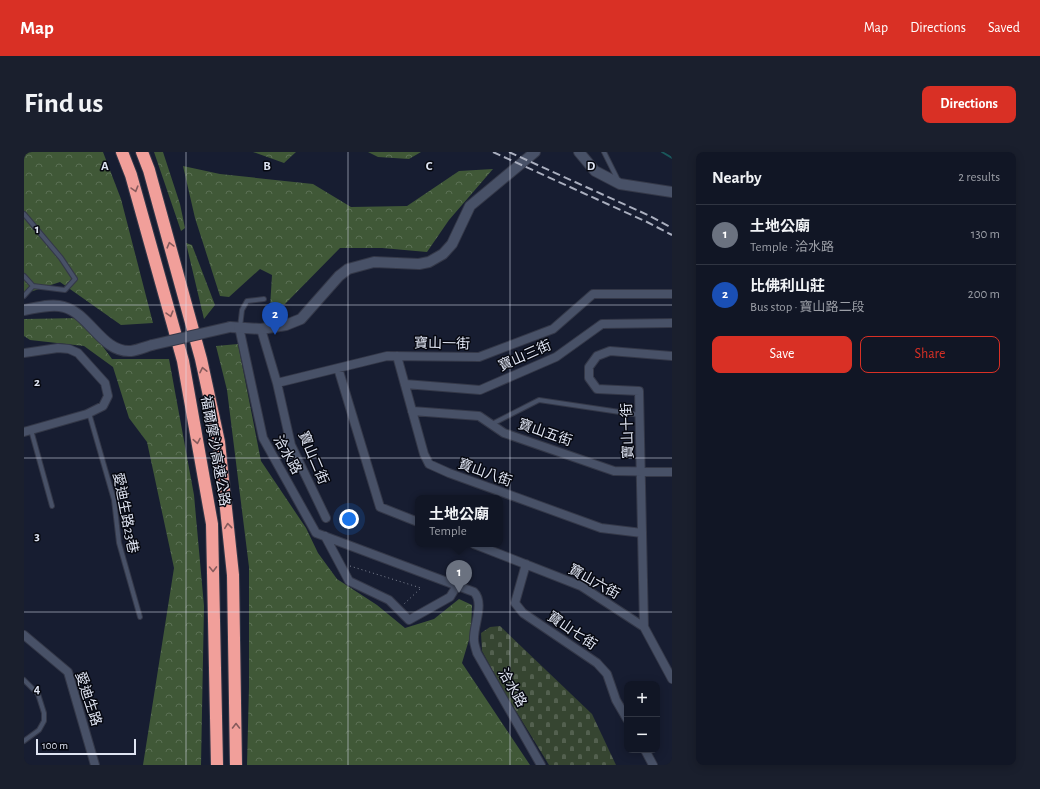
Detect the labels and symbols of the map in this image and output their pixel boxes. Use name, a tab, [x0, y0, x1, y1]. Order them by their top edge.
text: A	[101, 160, 109, 173]
text: B	[263, 160, 271, 173]
text: C	[426, 160, 433, 173]
text: D	[587, 160, 596, 173]
one-way arrow	[130, 185, 139, 192]
text: 1	[35, 223, 39, 236]
one-way arrow	[166, 242, 175, 249]
pin: 2	[262, 302, 288, 335]
one-way arrow	[165, 310, 174, 317]
street label: 寶山一街	[414, 336, 470, 351]
street label: 寶山三街	[496, 337, 553, 374]
one-way arrow	[200, 367, 208, 374]
text: 2	[34, 376, 40, 389]
street label: 福爾摩沙高速公路	[198, 394, 234, 507]
street label: 寶山十街	[619, 403, 636, 459]
street label: 寶山五街	[516, 416, 574, 449]
street label: 寶山二街	[296, 429, 331, 487]
street label: 洽水路	[271, 433, 304, 477]
one-way arrow	[193, 438, 201, 444]
street label: 寶山八街	[456, 456, 514, 489]
street label: 愛迪生路23巷	[110, 471, 142, 555]
your location	[339, 509, 359, 529]
one-way arrow	[223, 523, 232, 529]
text: 3	[34, 530, 40, 543]
pin: 1	[446, 560, 472, 593]
street label: 寶山六街	[566, 561, 622, 602]
one-way arrow	[209, 566, 217, 572]
street label: 寶山七街	[545, 609, 600, 652]
street label: 洽水路	[495, 666, 529, 710]
street label: 愛迪生路	[73, 670, 105, 728]
text: 4	[34, 683, 41, 696]
one-way arrow	[232, 723, 240, 729]
scale bar	[36, 737, 136, 756]

